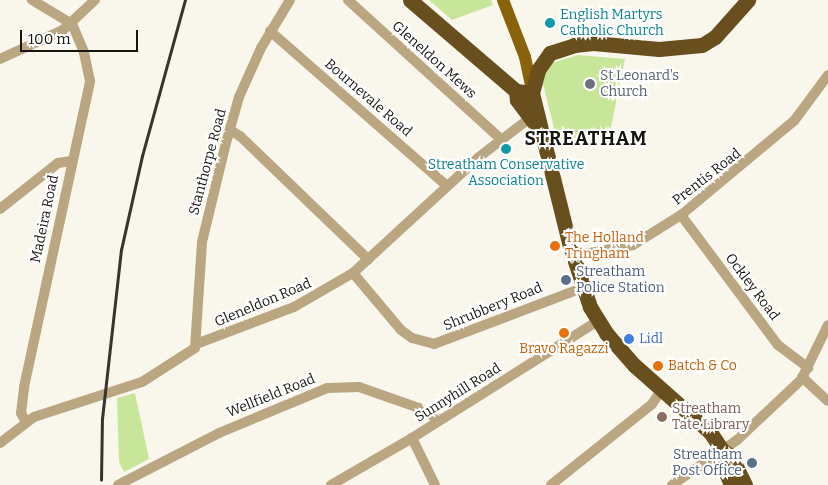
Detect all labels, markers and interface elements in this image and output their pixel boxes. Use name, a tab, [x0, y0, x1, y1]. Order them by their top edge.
place label: English Martyrs Catholic Church	[560, 7, 664, 40]
marker: English Martyrs Catholic Church	[544, 17, 556, 29]
street label: Gleneldon Mews	[388, 18, 480, 102]
scale bar	[22, 20, 140, 52]
text: 100 m	[28, 30, 71, 48]
street label: Bournevale Road	[321, 56, 415, 140]
place label: St Leonard's Church	[600, 68, 679, 100]
marker: St Leonard's Church	[584, 78, 596, 90]
street label: Stanthorpe Road	[186, 107, 230, 217]
district label: STREATHAM	[523, 128, 649, 150]
marker: Streatham Conservative Association	[500, 143, 512, 155]
street label: Prentis Road	[669, 145, 745, 209]
place label: Streatham Conservative Association	[428, 157, 584, 190]
street label: Madeira Road	[28, 174, 62, 264]
place label: The Holland Tringham	[565, 230, 644, 262]
marker: The Holland Tringham	[549, 240, 561, 252]
street label: Ockley Road	[721, 250, 783, 324]
place label: Streatham Police Station	[576, 264, 665, 296]
marker: Streatham Police Station	[560, 274, 572, 286]
street label: Gleneldon Road	[212, 275, 314, 331]
street label: Shrubbery Road	[441, 279, 545, 335]
marker: Bravo Ragazzi	[558, 327, 570, 339]
place label: Lidl	[639, 331, 663, 347]
marker: Lidl	[623, 333, 635, 345]
place label: Bravo Ragazzi	[519, 341, 609, 357]
place label: Batch & Co	[668, 358, 737, 374]
street label: Sunnyhill Road	[412, 360, 504, 426]
marker: Batch & Co	[652, 360, 664, 372]
street label: Wellfield Road	[224, 371, 318, 421]
place label: Streatham Tate Library	[672, 401, 749, 434]
marker: Streatham Tate Library	[656, 411, 668, 423]
place label: Streatham Post Office	[672, 447, 742, 480]
marker: Streatham Post Office	[746, 457, 758, 469]

